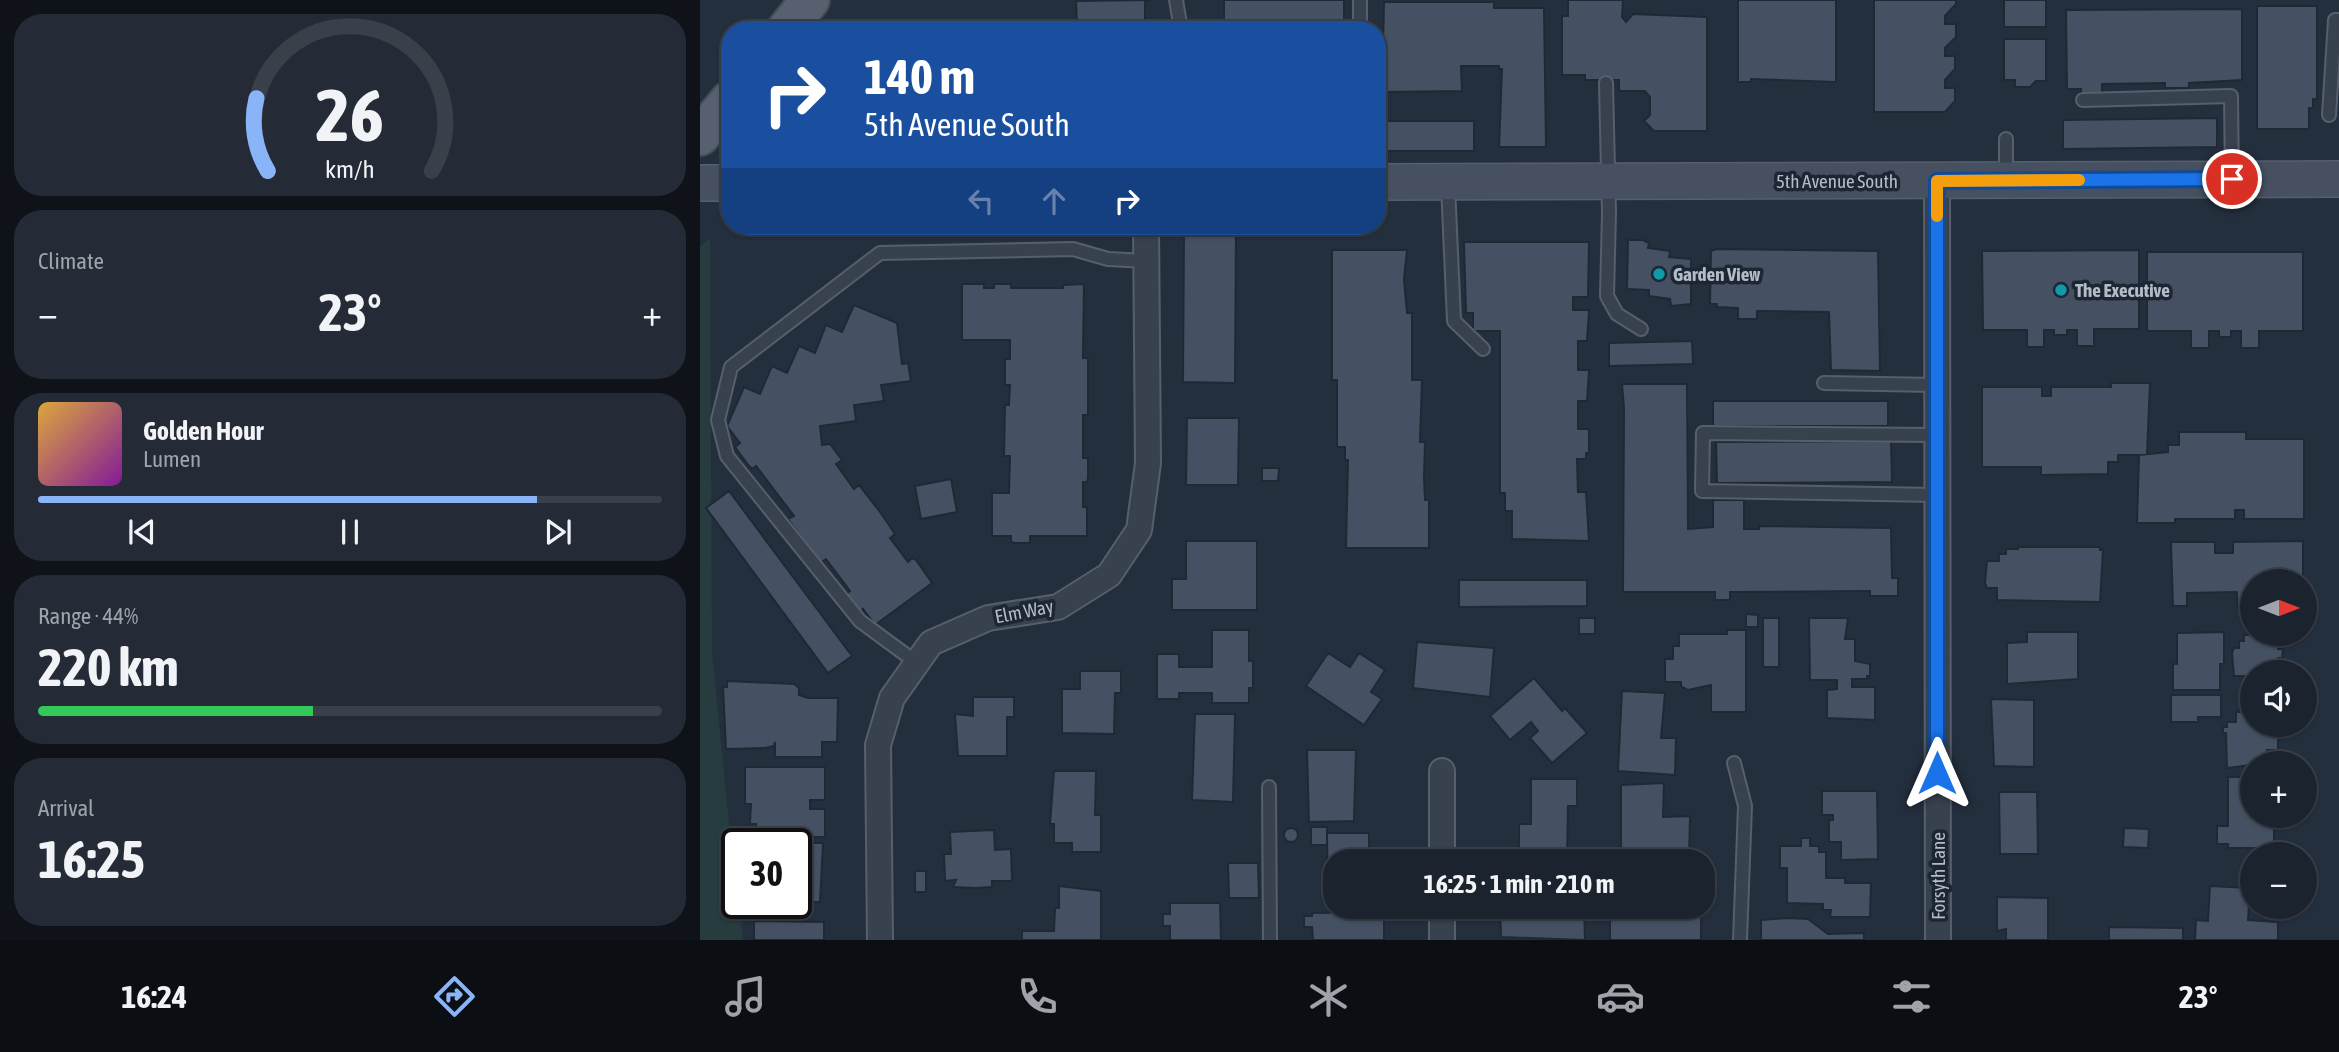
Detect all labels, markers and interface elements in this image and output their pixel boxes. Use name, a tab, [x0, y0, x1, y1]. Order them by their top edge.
text: 140 m	[864, 48, 975, 104]
icon: right	[749, 49, 840, 140]
text: 26	[316, 73, 384, 156]
text: 5th Avenue South	[864, 106, 1070, 143]
pin	[2202, 149, 2262, 209]
text: km/h	[325, 155, 375, 183]
icon: arrive	[2213, 160, 2251, 198]
street label: 5th Avenue South	[1776, 170, 1898, 192]
icon: left	[962, 182, 1000, 220]
icon: ahead	[1035, 182, 1073, 220]
icon: right	[1108, 182, 1146, 220]
text: Climate	[38, 248, 104, 274]
place label: Garden View	[1673, 263, 1761, 285]
marker: Garden View	[1651, 266, 1667, 282]
place label: The Executive	[2075, 279, 2170, 301]
text: 23°	[318, 282, 382, 342]
marker: The Executive	[2053, 282, 2069, 298]
text: −	[38, 291, 58, 334]
text: +	[642, 291, 662, 334]
text: Golden Hour	[143, 416, 263, 446]
text: Lumen	[143, 446, 201, 472]
icon: previous	[123, 513, 161, 551]
icon: pause	[331, 513, 369, 551]
icon: next	[539, 513, 577, 551]
north arrow	[2240, 569, 2317, 646]
map controls	[2240, 569, 2317, 919]
street label: Elm Way	[993, 595, 1055, 627]
text: Range · 44%	[38, 603, 138, 629]
text: 220 km	[38, 637, 179, 697]
button: sound	[2240, 660, 2317, 737]
position arrow	[1900, 736, 1974, 810]
button: +	[2240, 751, 2317, 828]
text: Arrival	[38, 795, 94, 821]
speed limit sign: 30	[721, 828, 812, 919]
text: 16:25	[38, 829, 145, 889]
street label: Forsyth Lane	[1927, 832, 1949, 920]
button: −	[2240, 842, 2317, 919]
text: 16:25 · 1 min · 210 m	[1424, 869, 1614, 899]
icon: directions	[430, 972, 479, 1021]
icon: music	[721, 972, 770, 1021]
icon: phone	[1013, 972, 1062, 1021]
icon: climate	[1304, 972, 1353, 1021]
icon: car	[1596, 972, 1645, 1021]
icon: filters	[1887, 972, 1936, 1021]
text: 16:24	[121, 978, 187, 1015]
text: 23°	[2179, 978, 2218, 1015]

